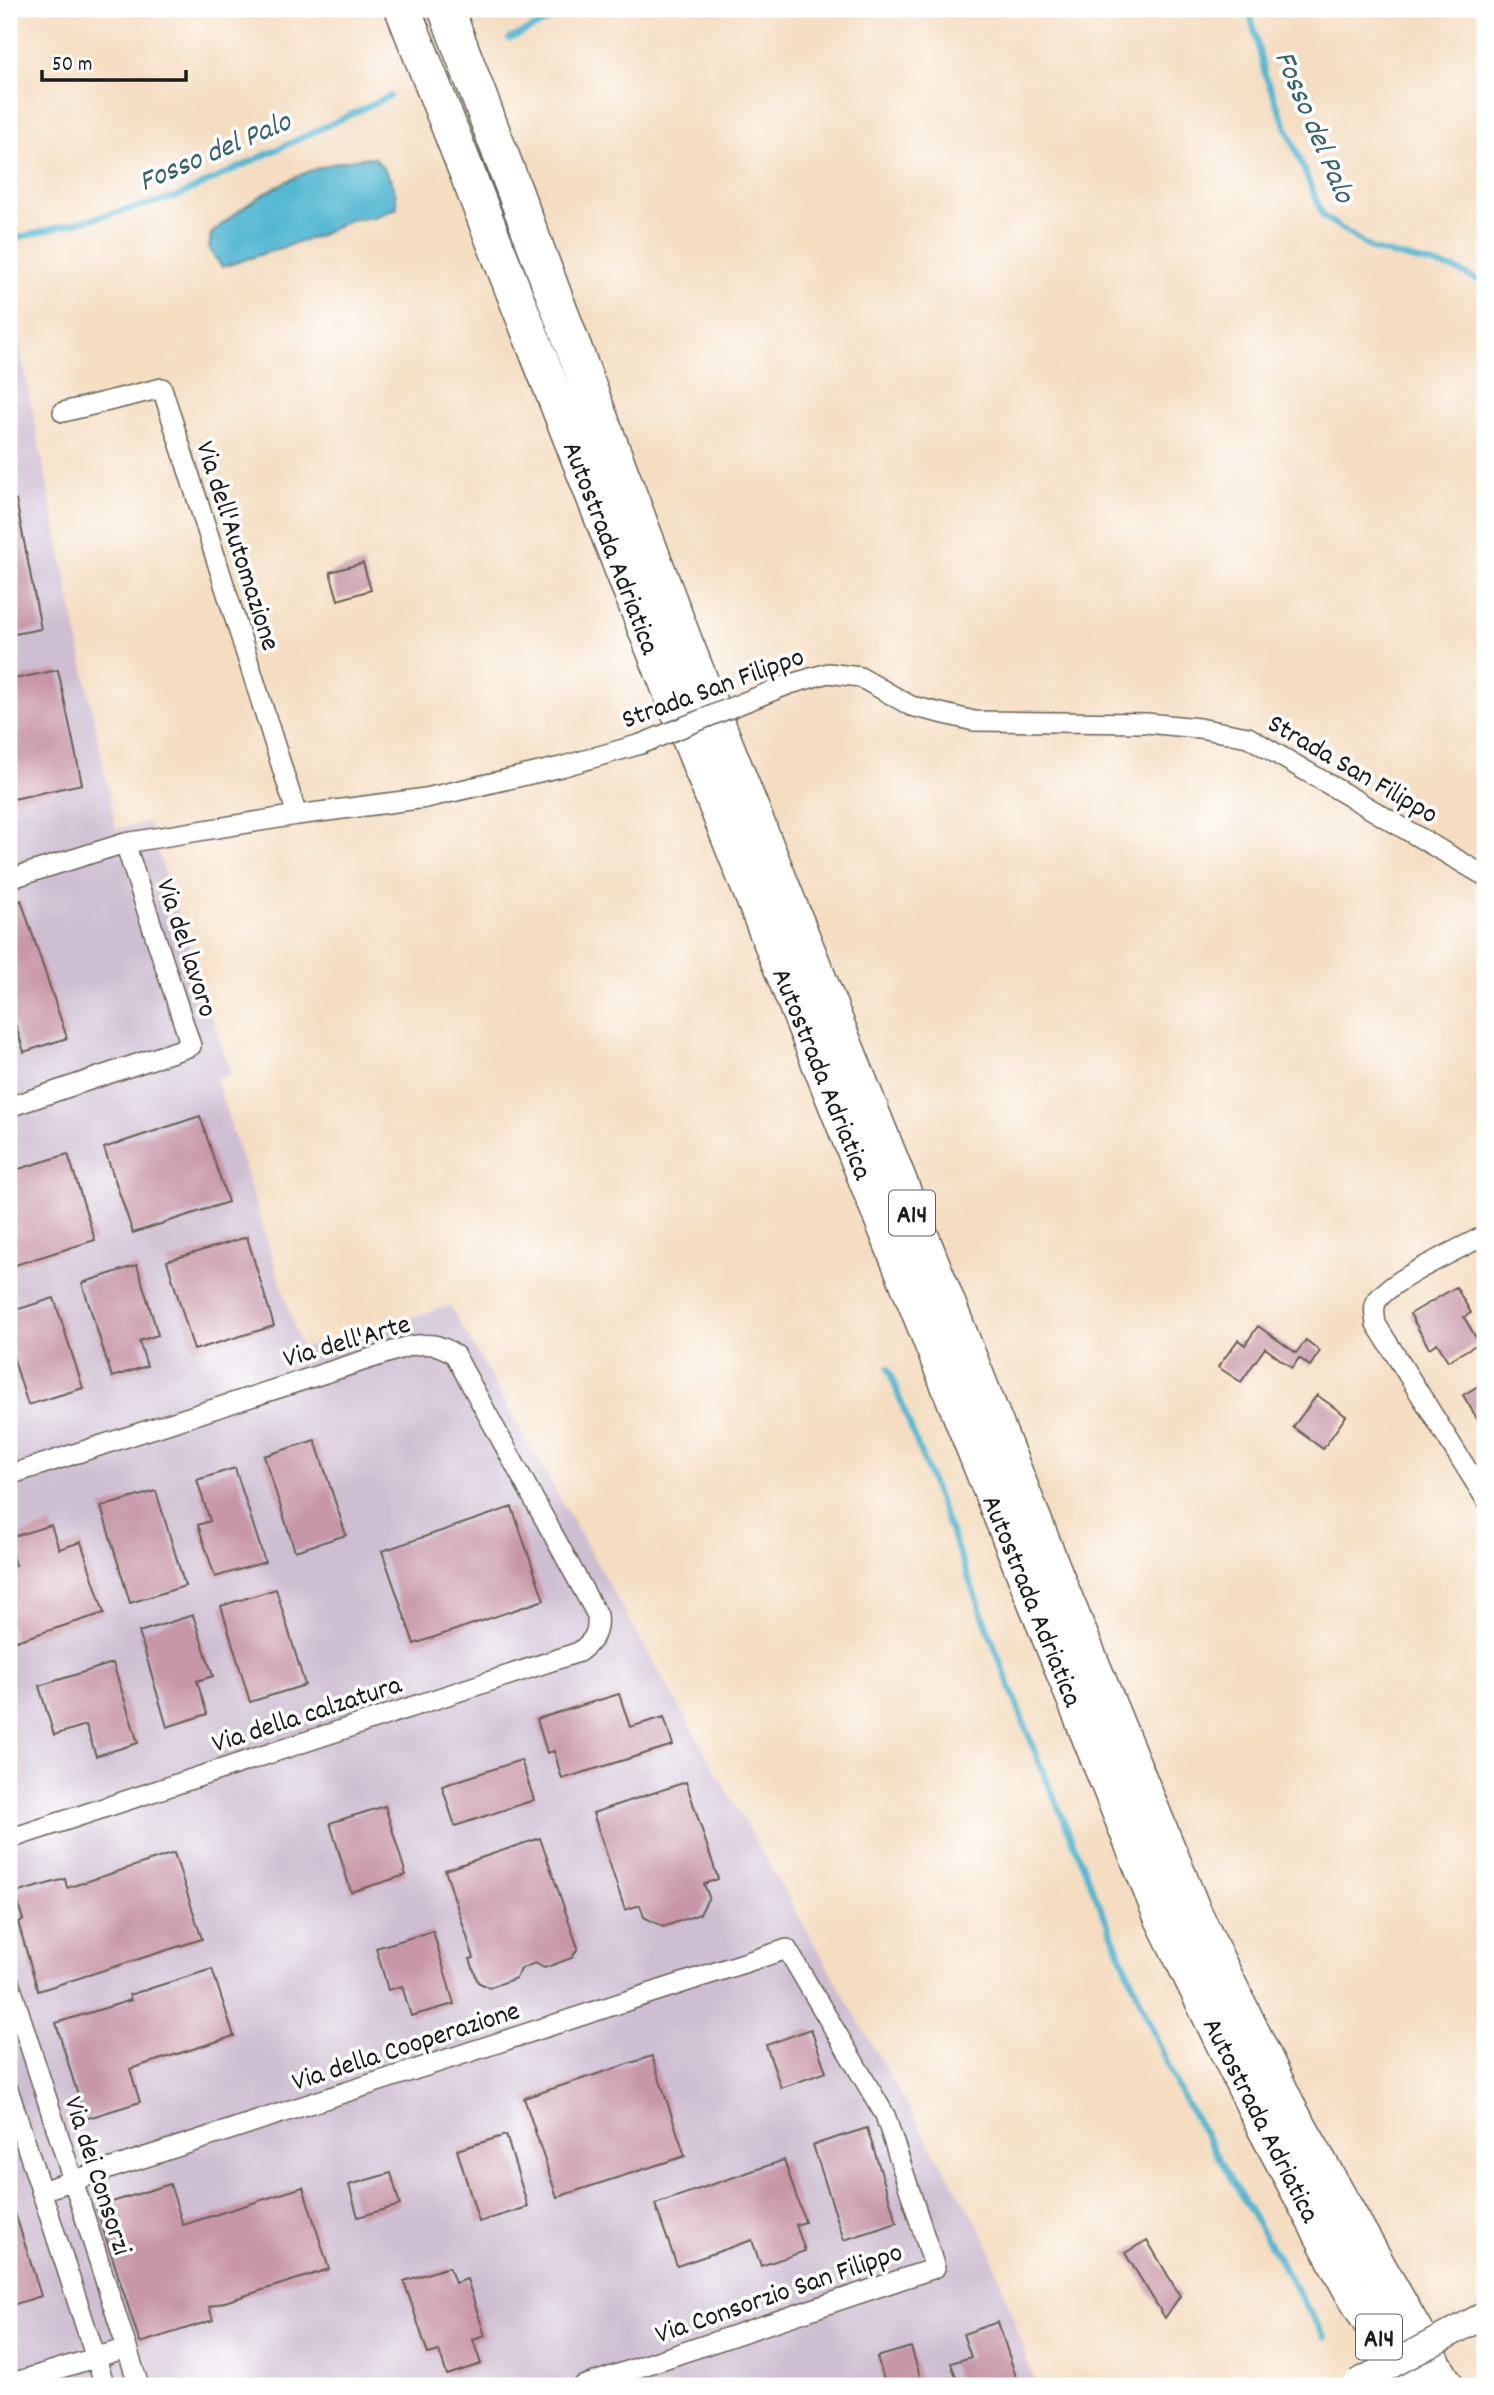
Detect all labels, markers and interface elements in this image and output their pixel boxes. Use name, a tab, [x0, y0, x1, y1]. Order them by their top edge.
scale bar	[42, 38, 186, 82]
water label: Fosso del Palo	[1260, 45, 1364, 212]
text: 50 m	[52, 51, 92, 81]
water label: Fosso del Palo	[133, 102, 300, 206]
street label: Via dell'Automazione	[182, 436, 288, 657]
street label: Autostrada Adriatica	[549, 436, 668, 662]
street label: Strada San Filippo	[617, 639, 810, 742]
street label: Strada San Filippo	[1259, 706, 1444, 836]
street label: Via del lavoro	[143, 874, 225, 1023]
street label: Autostrada Adriatica	[759, 963, 880, 1188]
road number: A14	[889, 1190, 935, 1236]
street label: Via dell'Arte	[279, 1307, 416, 1381]
street label: Autostrada Adriatica	[969, 1490, 1090, 1715]
street label: Via della calzatura	[208, 1667, 408, 1766]
street label: Via della Cooperazione	[287, 1993, 526, 2104]
street label: Autostrada Adriatica	[1190, 2012, 1328, 2232]
street label: Via dei Consorzi	[51, 2092, 140, 2261]
street label: Via Consorzio San Filippo	[651, 2235, 909, 2357]
road number: A14	[1356, 2314, 1402, 2360]

